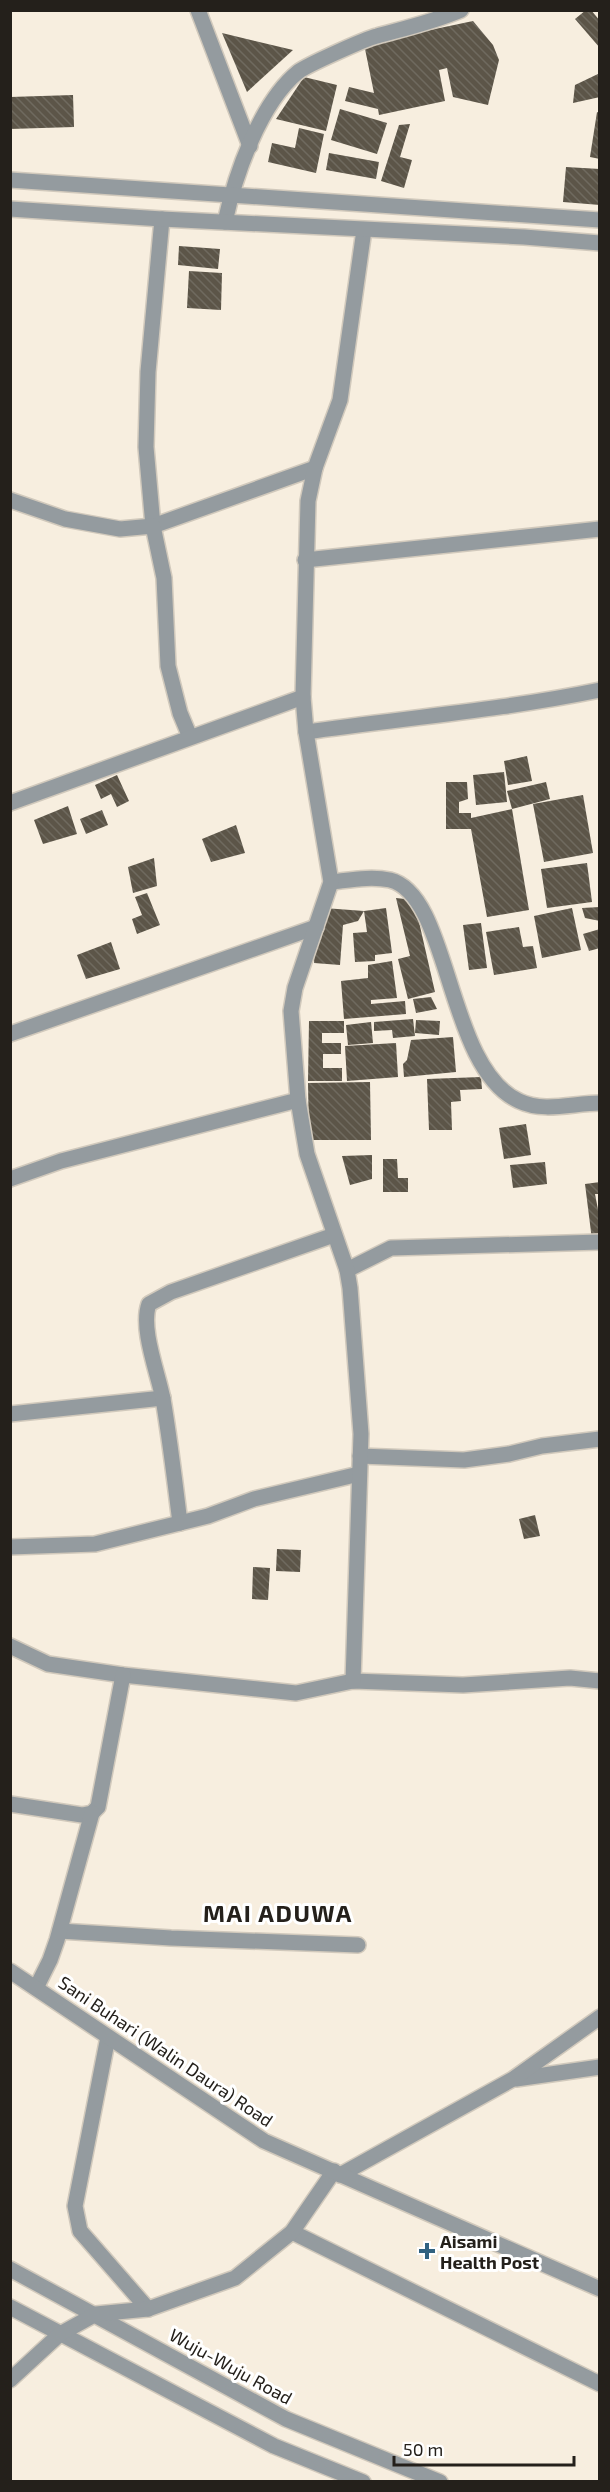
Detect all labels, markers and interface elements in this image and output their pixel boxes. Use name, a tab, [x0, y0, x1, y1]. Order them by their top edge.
district label: MAI ADUWA	[203, 1898, 353, 1927]
street label: Sani Buhari (Walin Daura) Road	[55, 1971, 277, 2131]
place label: Aisami Health Post	[440, 2230, 540, 2273]
marker: Aisami Health Post	[418, 2242, 436, 2260]
street label: Wuju-Wuju Road	[166, 2323, 296, 2409]
scale bar	[394, 2429, 574, 2467]
text: 50 m	[403, 2438, 443, 2460]

